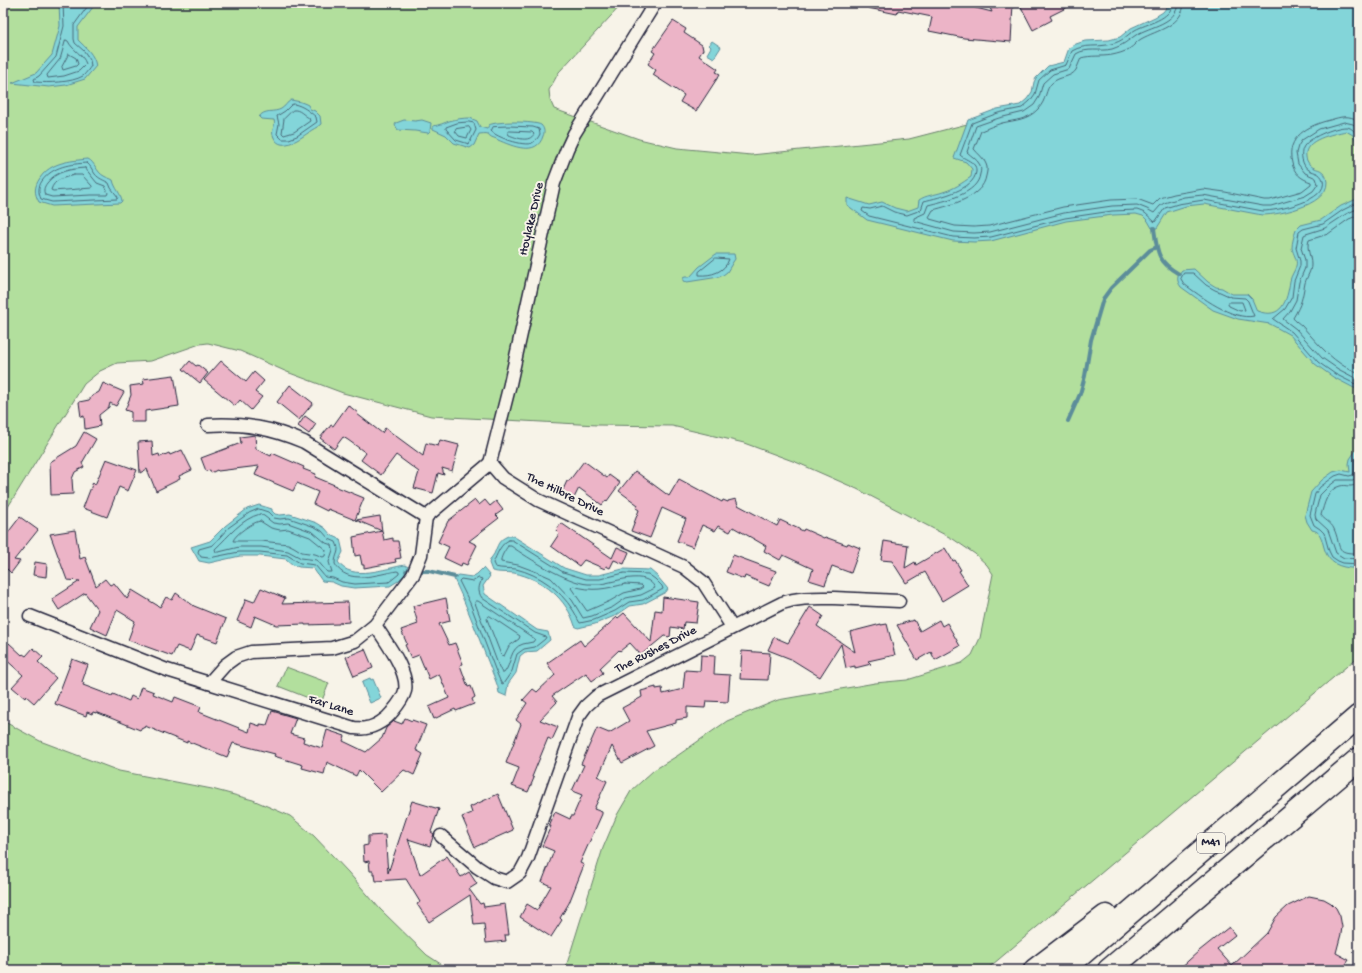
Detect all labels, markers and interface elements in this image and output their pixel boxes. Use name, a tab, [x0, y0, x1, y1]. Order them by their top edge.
street label: Hoylake Drive	[516, 181, 548, 257]
street label: The Hilbre Drive	[523, 469, 607, 520]
street label: The Rushes Drive	[612, 623, 699, 677]
street label: Far Lane	[306, 692, 356, 720]
road number: M41	[1197, 833, 1225, 853]

